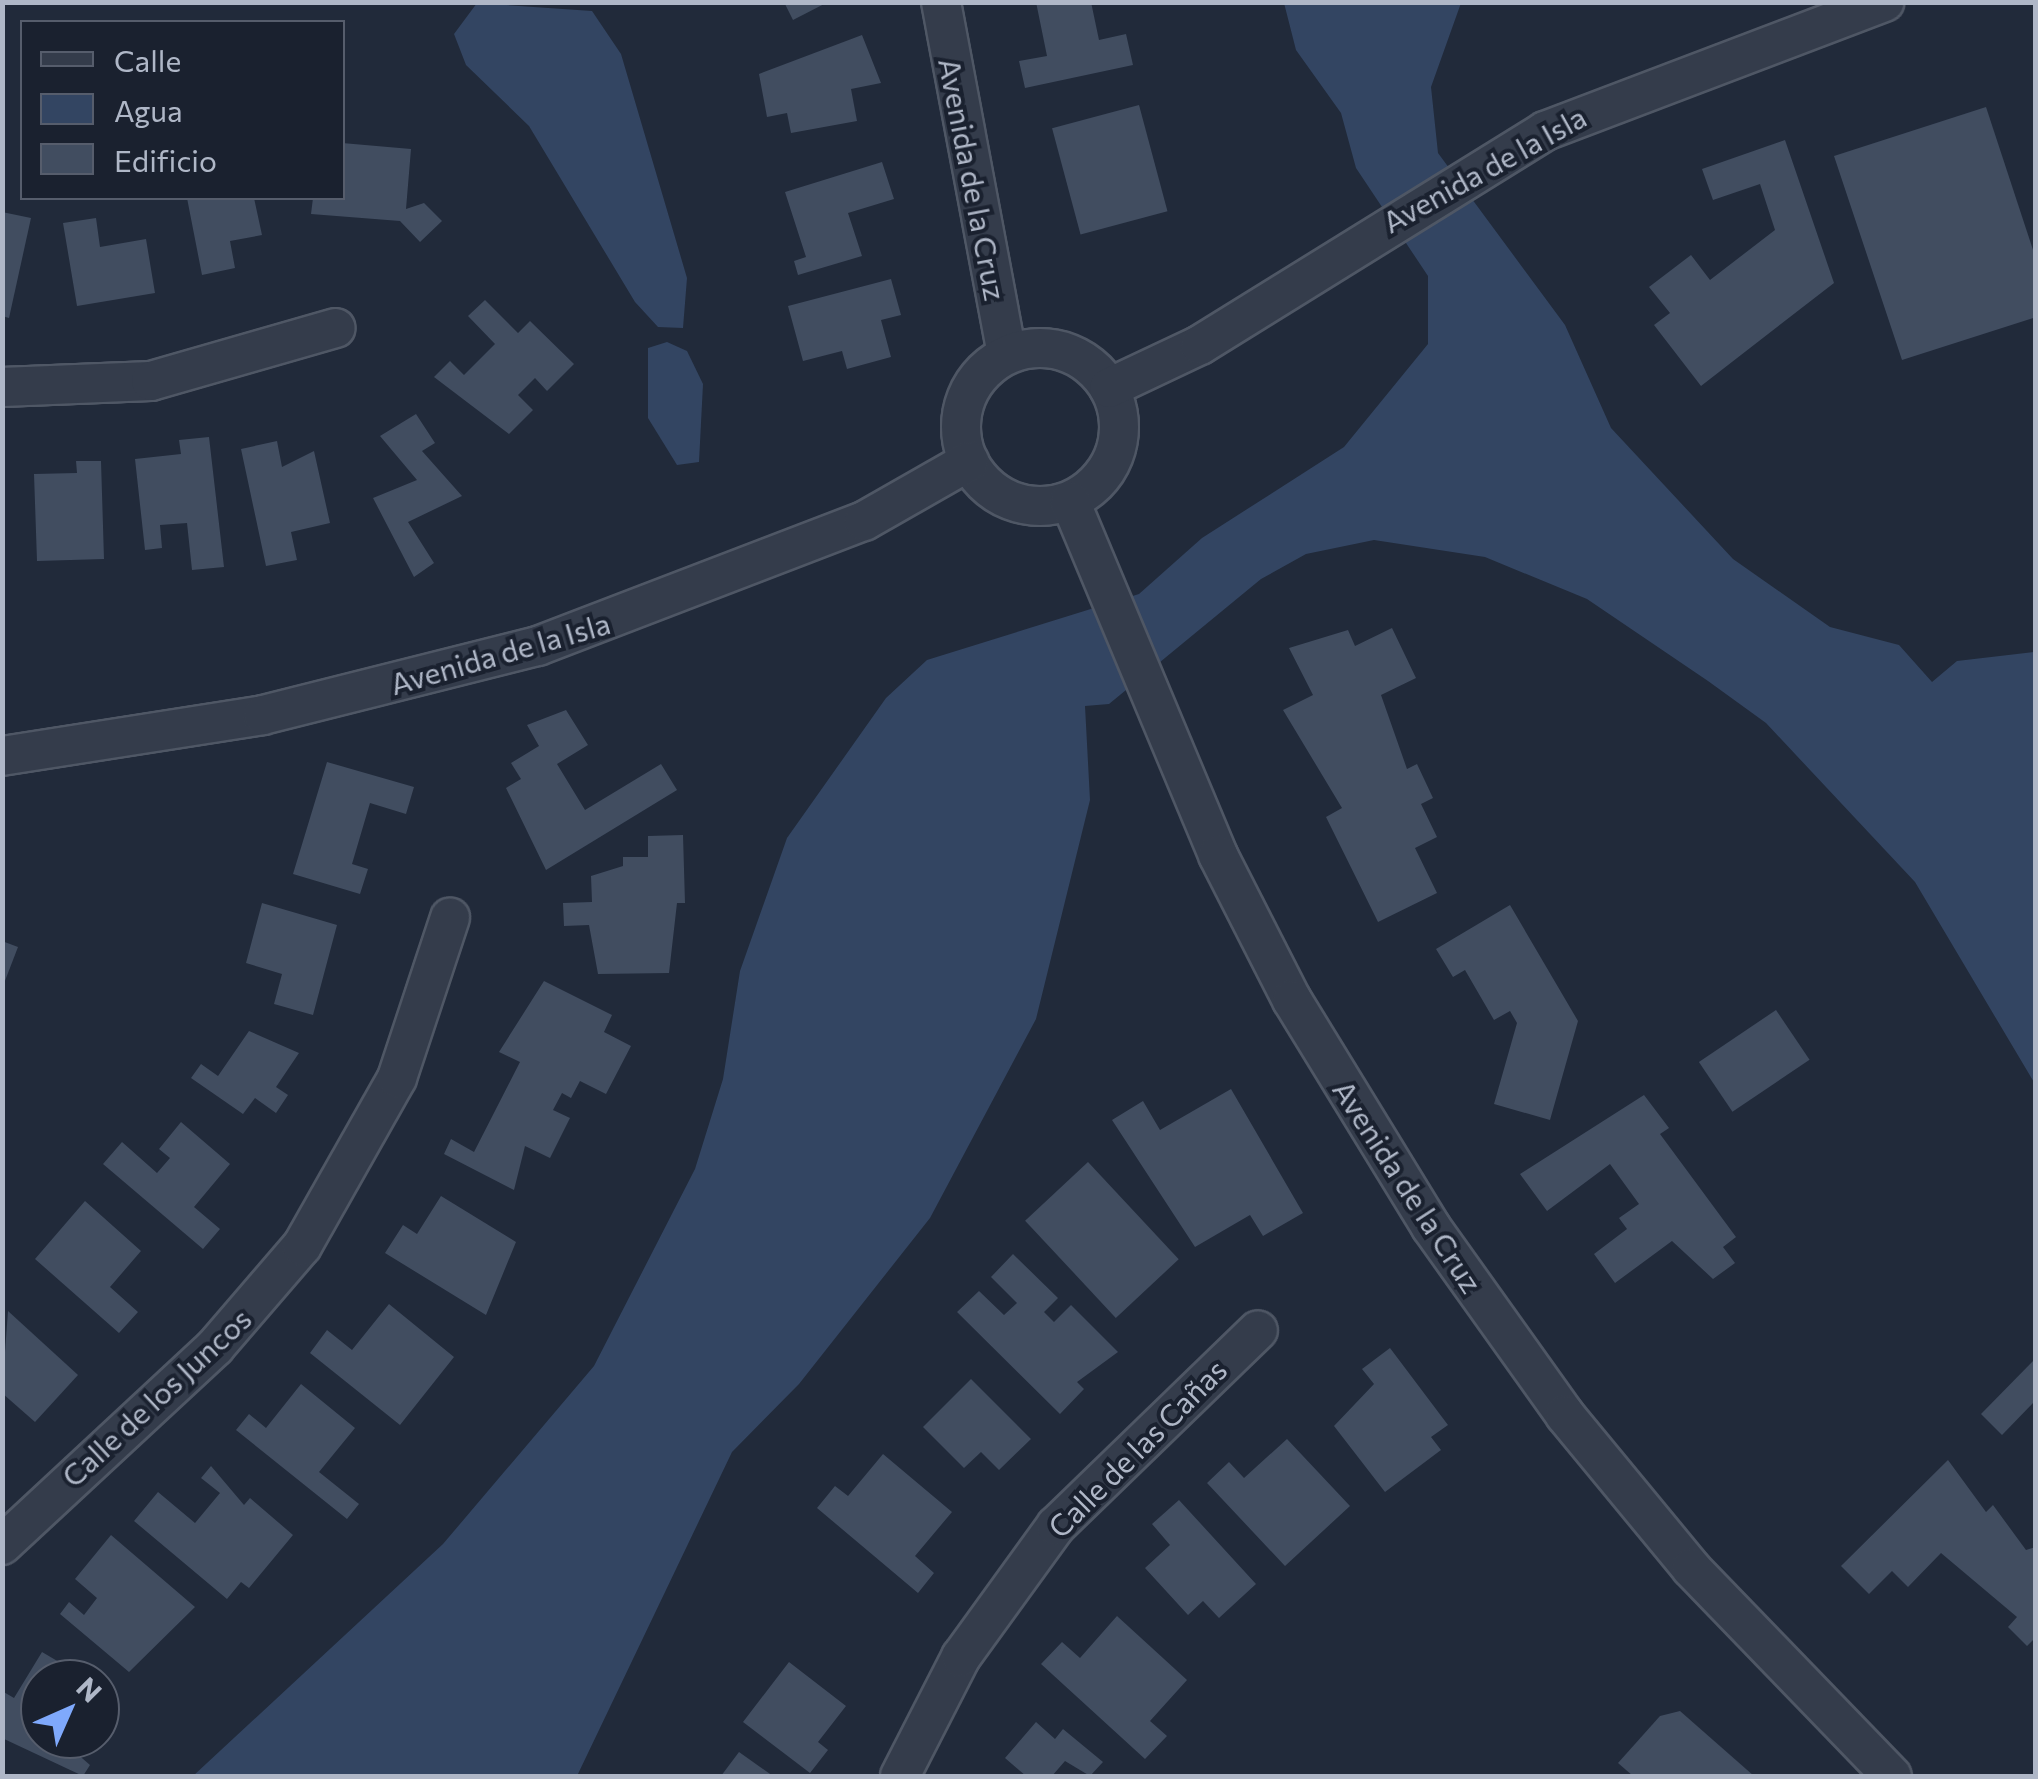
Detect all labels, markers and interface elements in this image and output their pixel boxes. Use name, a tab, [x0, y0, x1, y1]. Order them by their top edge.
legend	[20, 20, 345, 200]
text: Calle	[114, 41, 181, 78]
street label: Avenida de la Cruz	[932, 55, 1014, 303]
text: Agua	[114, 91, 183, 128]
street label: Avenida de la Isla	[1376, 98, 1592, 240]
text: Edificio	[114, 141, 217, 178]
street label: Avenida de la Isla	[386, 604, 614, 702]
street label: Avenida de la Cruz	[1326, 1073, 1490, 1299]
street label: Calle de los Juncos	[54, 1300, 258, 1494]
street label: Calle de las Cañas	[1040, 1351, 1234, 1545]
north arrow	[20, 1659, 120, 1759]
text: N	[70, 1670, 109, 1709]

